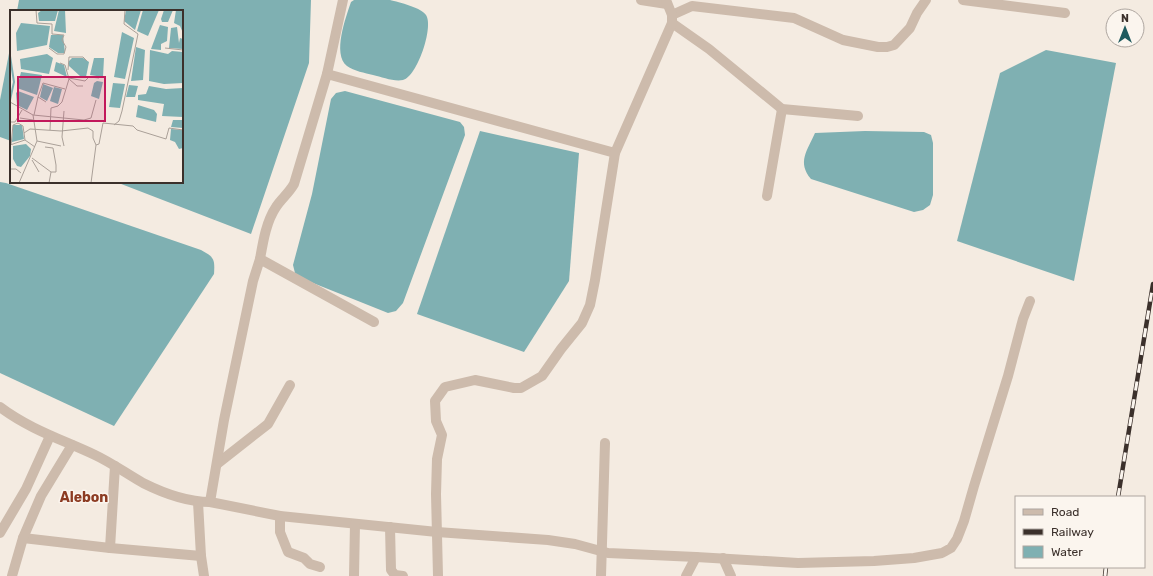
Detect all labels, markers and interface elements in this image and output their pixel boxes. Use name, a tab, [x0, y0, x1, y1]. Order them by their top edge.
north arrow	[1105, 8, 1145, 48]
inset map	[10, 10, 183, 183]
text: N	[1121, 12, 1129, 25]
district label: Alebon	[60, 489, 108, 506]
legend	[1015, 496, 1145, 568]
text: Road	[1051, 505, 1079, 519]
text: Railway	[1051, 525, 1094, 539]
text: Water	[1051, 545, 1083, 559]

